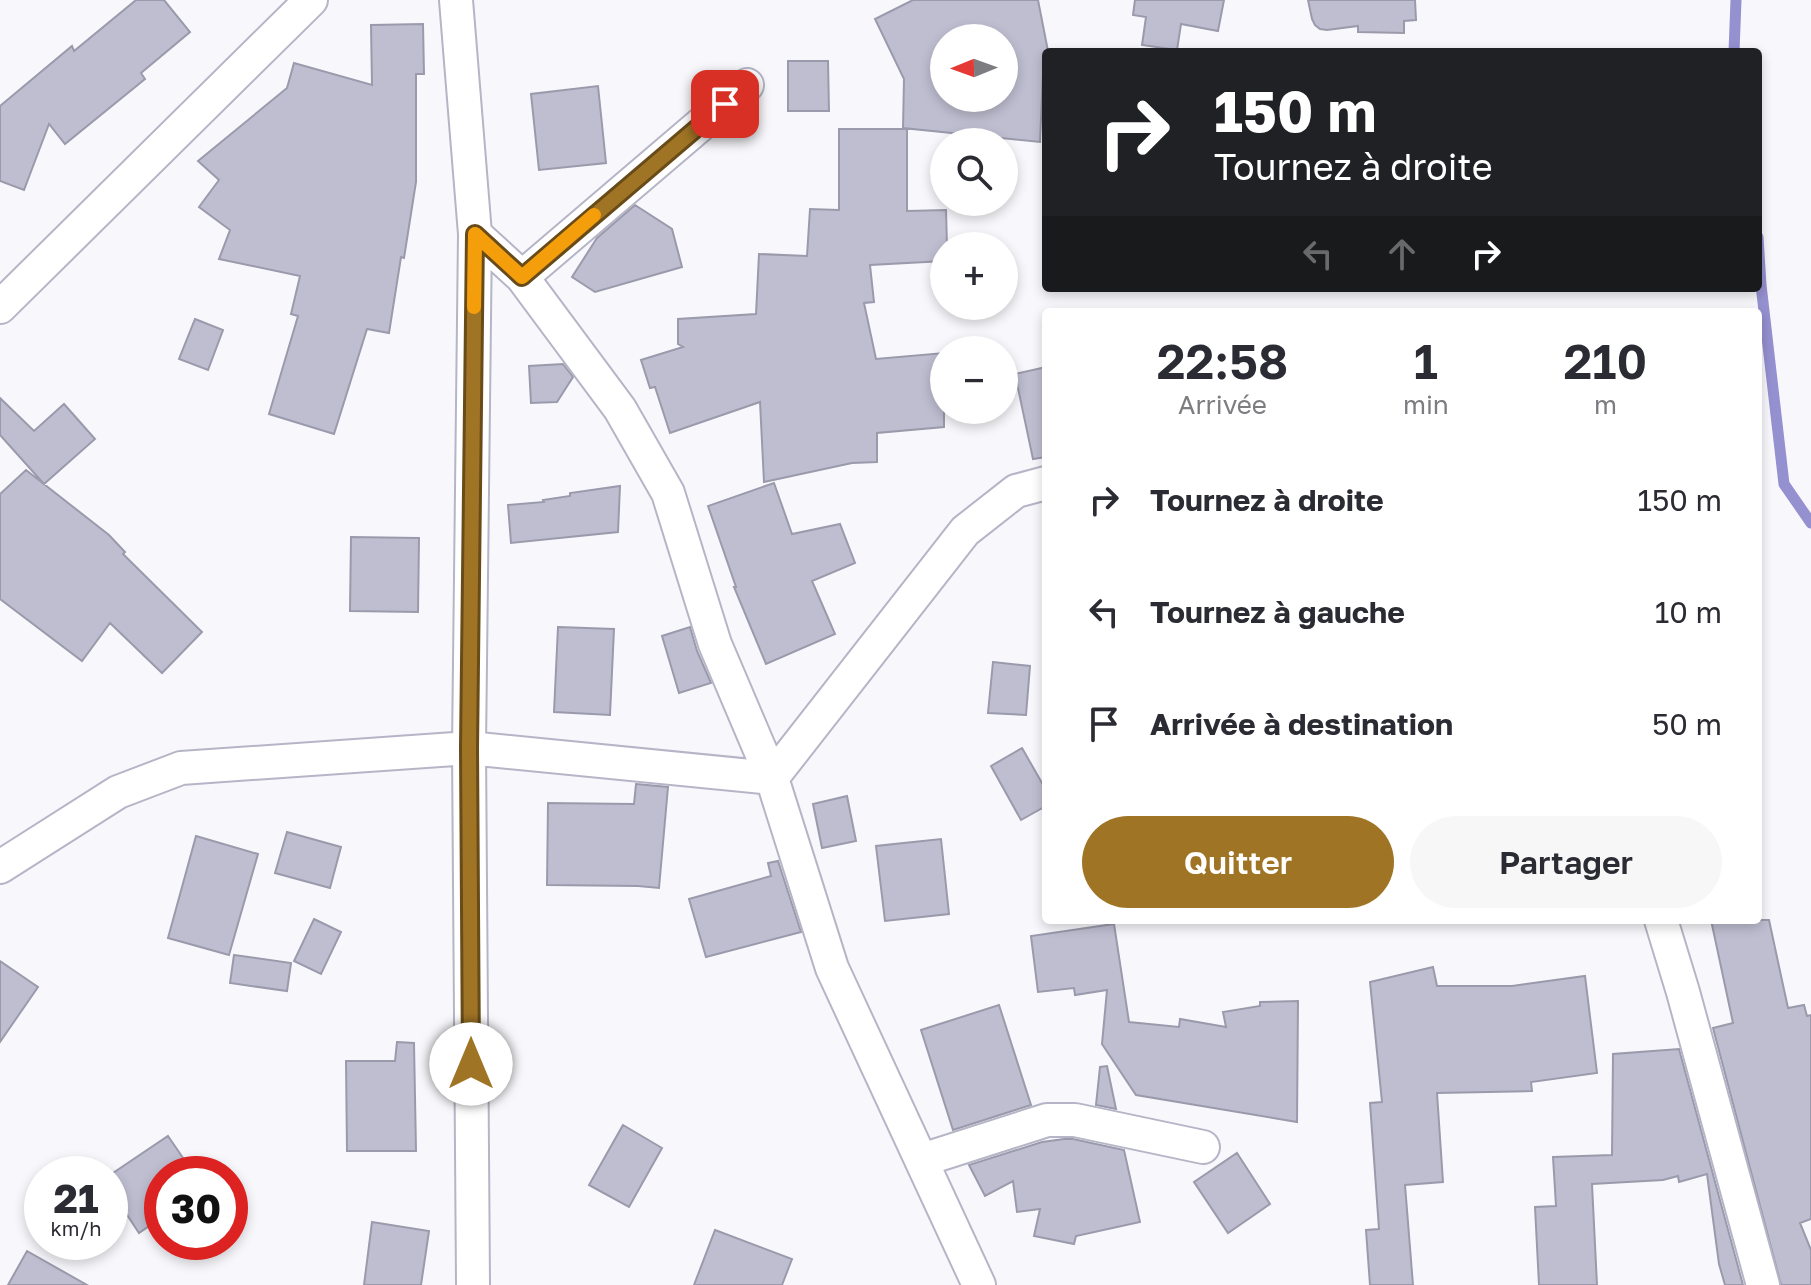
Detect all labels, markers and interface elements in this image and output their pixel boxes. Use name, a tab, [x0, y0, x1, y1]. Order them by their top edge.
north arrow	[930, 24, 1018, 112]
map controls	[930, 24, 1018, 424]
pin	[691, 70, 759, 138]
text: 150 m	[1214, 77, 1376, 144]
icon: right	[1082, 80, 1186, 184]
icon: arrive	[703, 82, 747, 126]
button: search	[930, 128, 1018, 216]
text: Tournez à droite	[1214, 145, 1493, 188]
button: +	[930, 232, 1018, 320]
icon: left	[1296, 232, 1340, 276]
icon: ahead	[1380, 232, 1424, 276]
icon: right	[1464, 232, 1508, 276]
text: 22:58	[1157, 332, 1288, 390]
text: 1	[1414, 332, 1438, 390]
text: 210	[1564, 332, 1647, 390]
button: −	[930, 336, 1018, 424]
text: Arrivée	[1178, 389, 1267, 420]
text: min	[1403, 389, 1449, 420]
text: m	[1594, 389, 1617, 420]
icon: right	[1082, 478, 1126, 522]
text: Tournez à droite	[1150, 482, 1384, 518]
text: 150 m	[1637, 482, 1722, 518]
icon: left	[1082, 590, 1126, 634]
text: Tournez à gauche	[1150, 594, 1405, 630]
text: 10 m	[1655, 594, 1722, 630]
icon: arrive	[1082, 702, 1126, 746]
text: Arrivée à destination	[1150, 706, 1453, 742]
text: 50 m	[1652, 706, 1722, 742]
button: Quitter	[1082, 816, 1394, 908]
button: Partager	[1410, 816, 1722, 908]
position arrow	[429, 1022, 513, 1106]
speed limit sign: 30	[144, 1156, 248, 1260]
text: 21	[54, 1174, 99, 1222]
text: km/h	[51, 1216, 101, 1240]

